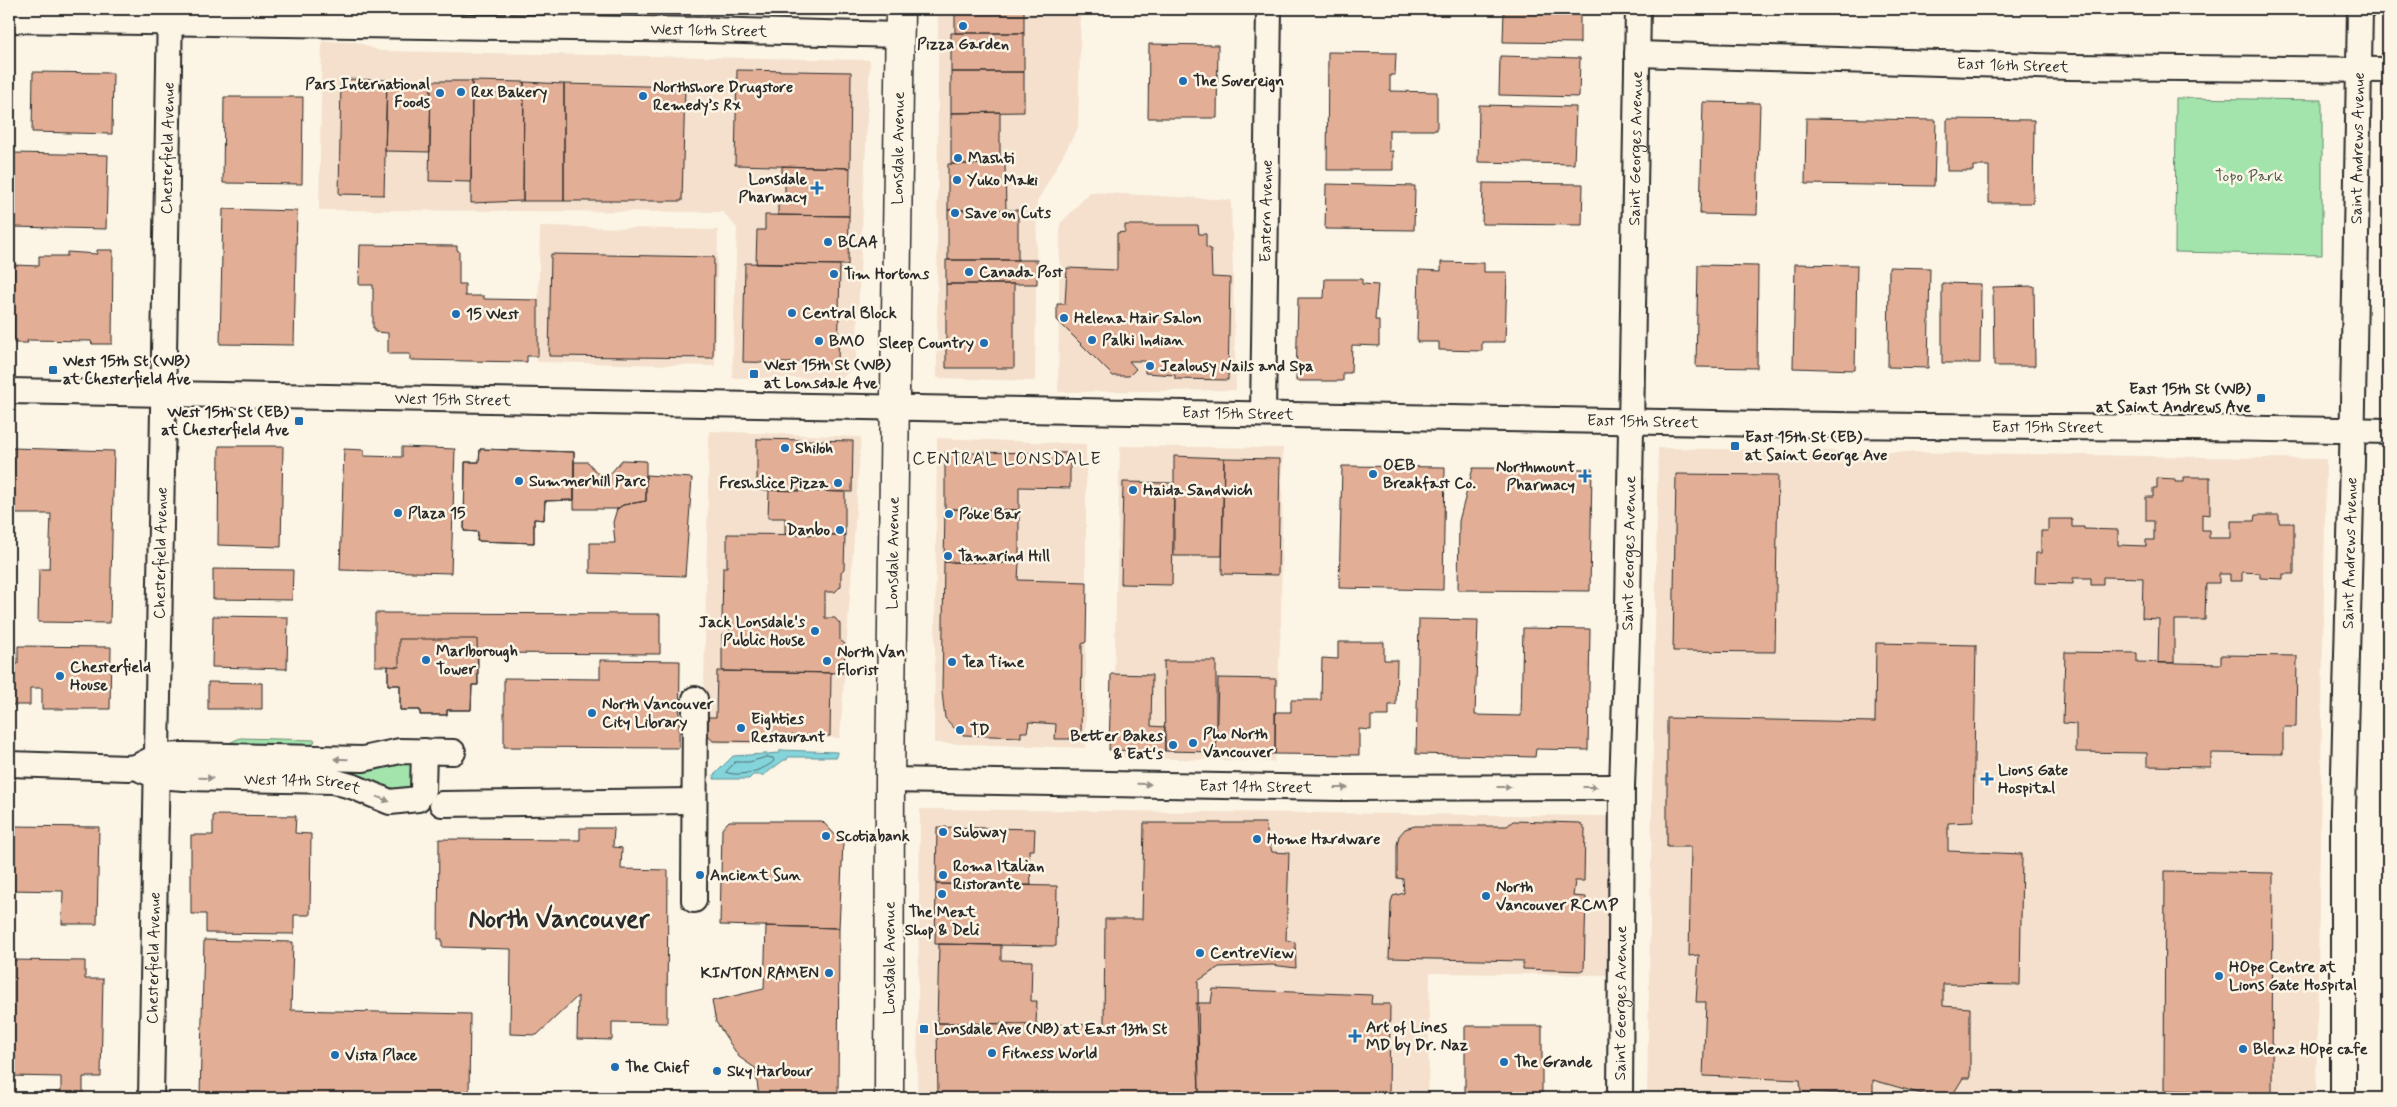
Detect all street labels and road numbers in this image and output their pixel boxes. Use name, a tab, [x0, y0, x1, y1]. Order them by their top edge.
street label: West 16th Street	[650, 19, 768, 42]
street label: East 16th Street	[1956, 53, 2070, 77]
street label: Saint Georges Avenue	[1624, 70, 1647, 226]
street label: Saint Andrews Avenue	[2346, 72, 2369, 224]
street label: Chesterfield Avenue	[156, 82, 179, 214]
street label: Lonsdale Avenue	[887, 91, 909, 205]
street label: Eastern Avenue	[1255, 160, 1277, 263]
street label: West 15th Street	[394, 388, 512, 411]
street label: East 15th Street	[1182, 402, 1295, 425]
street label: East 15th Street	[1587, 410, 1699, 433]
street label: East 15th Street	[1992, 416, 2104, 438]
street label: Saint Georges Avenue	[1617, 475, 1641, 631]
street label: Saint Andrews Avenue	[2337, 477, 2362, 629]
street label: Chesterfield Avenue	[149, 487, 172, 619]
street label: Lonsdale Avenue	[882, 496, 904, 610]
street label: West 14th Street	[244, 769, 365, 800]
street label: East 14th Street	[1199, 775, 1313, 798]
street label: Chesterfield Avenue	[142, 892, 165, 1024]
street label: Lonsdale Avenue	[879, 901, 900, 1015]
street label: Saint Georges Avenue	[1610, 925, 1632, 1080]

